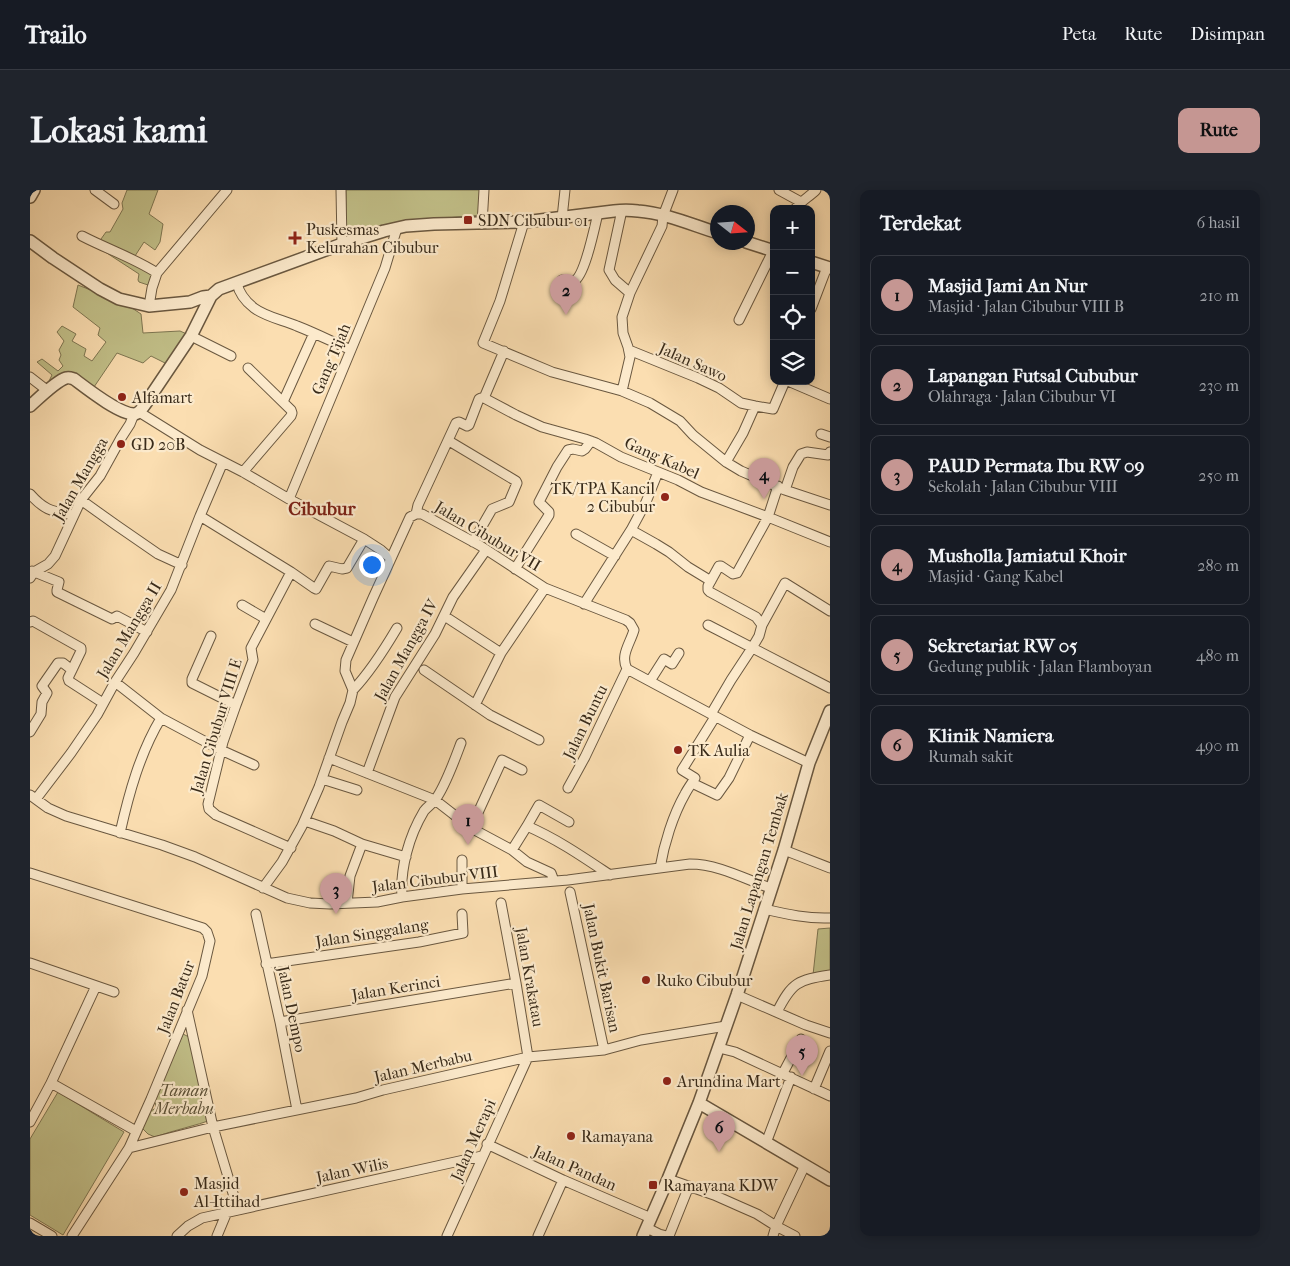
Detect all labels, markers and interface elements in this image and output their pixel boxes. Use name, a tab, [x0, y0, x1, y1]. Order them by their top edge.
text: Trailo	[25, 21, 87, 49]
text: Peta	[1062, 24, 1096, 45]
text: Rute	[1124, 24, 1162, 45]
text: Disimpan	[1190, 24, 1265, 45]
button: Rute	[1178, 108, 1260, 153]
text: Lokasi kami	[30, 110, 207, 151]
north arrow	[710, 205, 755, 250]
map controls	[770, 205, 815, 385]
button: +	[770, 205, 815, 250]
place label: SDN Cibubur 01	[478, 211, 588, 230]
text: Terdekat	[880, 211, 961, 235]
text: 6 hasil	[1196, 213, 1240, 232]
marker: SDN Cibubur 01	[462, 214, 474, 226]
place label: Puskesmas Kelurahan Cibubur	[306, 220, 439, 257]
marker: Puskesmas Kelurahan Cibubur	[288, 231, 302, 245]
button: −	[770, 250, 815, 295]
pin: 2	[550, 274, 582, 315]
text: Masjid Jami An Nur	[928, 275, 1087, 297]
text: 1	[894, 286, 900, 305]
text: 210 m	[1200, 286, 1239, 305]
button: locate	[770, 295, 815, 340]
text: Masjid · Jalan Cibubur VIII B	[928, 297, 1124, 316]
street label: Gang Tijah	[307, 320, 355, 398]
street label: Jalan Sawo	[654, 338, 730, 385]
button: layers	[770, 340, 815, 385]
text: Lapangan Futsal Cububur	[928, 365, 1138, 387]
text: 2	[893, 376, 901, 395]
text: 230 m	[1199, 376, 1239, 395]
text: Olahraga · Jalan Cibubur VI	[928, 387, 1116, 406]
place label: Alfamart	[131, 388, 193, 407]
marker: Alfamart	[116, 391, 128, 403]
street label: Jalan Mangga	[47, 433, 112, 526]
street label: Gang Kabel	[622, 433, 703, 483]
place label: GD 20B	[131, 435, 185, 454]
marker: GD 20B	[115, 438, 127, 450]
text: PAUD Permata Ibu RW 09	[928, 455, 1145, 477]
pin: 4	[748, 458, 780, 499]
text: 3	[894, 466, 900, 485]
text: 250 m	[1198, 466, 1239, 485]
text: Sekolah · Jalan Cibubur VIII	[928, 477, 1118, 496]
place label: TK/TPA Kancil 2 Cibubur	[550, 479, 656, 516]
marker: TK/TPA Kancil 2 Cibubur	[659, 491, 671, 503]
street label: Jalan Cibubur VII	[430, 496, 545, 575]
district label: Cibubur	[288, 498, 357, 520]
text: Musholla Jamiatul Khoir	[928, 545, 1126, 567]
your location	[359, 552, 385, 578]
text: 4	[892, 556, 902, 575]
text: 280 m	[1197, 556, 1239, 575]
text: Masjid · Gang Kabel	[928, 567, 1063, 586]
street label: Jalan Mangga II	[92, 578, 165, 683]
street label: Jalan Mangga IV	[369, 595, 442, 706]
text: Sekretariat RW 05	[928, 635, 1077, 657]
text: 5	[894, 646, 900, 665]
text: 480 m	[1196, 646, 1239, 665]
street label: Jalan Cibubur VIII E	[186, 656, 246, 798]
text: Gedung publik · Jalan Flamboyan	[928, 657, 1152, 676]
street label: Jalan Buntu	[558, 681, 611, 764]
text: Klinik Namiera	[928, 725, 1054, 747]
text: 6	[893, 736, 901, 755]
text: 490 m	[1196, 736, 1239, 755]
place label: TK Aulia	[688, 741, 750, 760]
marker: TK Aulia	[672, 744, 684, 756]
text: Rumah sakit	[928, 747, 1013, 766]
street label: Jalan Lapangan Tembak	[725, 789, 792, 954]
pin: 1	[452, 804, 484, 845]
street label: Jalan Cibubur VIII	[369, 862, 499, 896]
pin: 3	[320, 873, 352, 914]
street label: Jalan Bukit Barisan	[579, 900, 625, 1035]
street label: Jalan Singgalang	[312, 915, 430, 952]
street label: Jalan Krakatau	[512, 924, 548, 1028]
street label: Jalan Batur	[153, 957, 199, 1038]
street label: Jalan Dempo	[273, 962, 310, 1054]
place label: Ruko Cibubur	[656, 971, 753, 990]
street label: Jalan Kerinci	[348, 972, 442, 1005]
marker: Ruko Cibubur	[640, 974, 652, 986]
pin: 5	[786, 1035, 818, 1076]
street label: Jalan Merbabu	[370, 1046, 474, 1087]
place label: Arundina Mart	[676, 1072, 781, 1091]
marker: Arundina Mart	[661, 1075, 673, 1087]
park label: Taman Merbabu	[153, 1081, 214, 1118]
street label: Jalan Merapi	[446, 1096, 500, 1186]
pin: 6	[703, 1111, 735, 1152]
place label: Ramayana	[581, 1127, 654, 1146]
marker: Ramayana	[565, 1130, 577, 1142]
street label: Jalan Pandan	[529, 1140, 620, 1195]
street label: Jalan Wilis	[312, 1153, 390, 1187]
place label: Masjid Al-Ittihad	[193, 1174, 261, 1211]
place label: Ramayana KDW	[663, 1176, 779, 1195]
marker: Ramayana KDW	[647, 1179, 659, 1191]
marker: Masjid Al-Ittihad	[178, 1186, 190, 1198]

